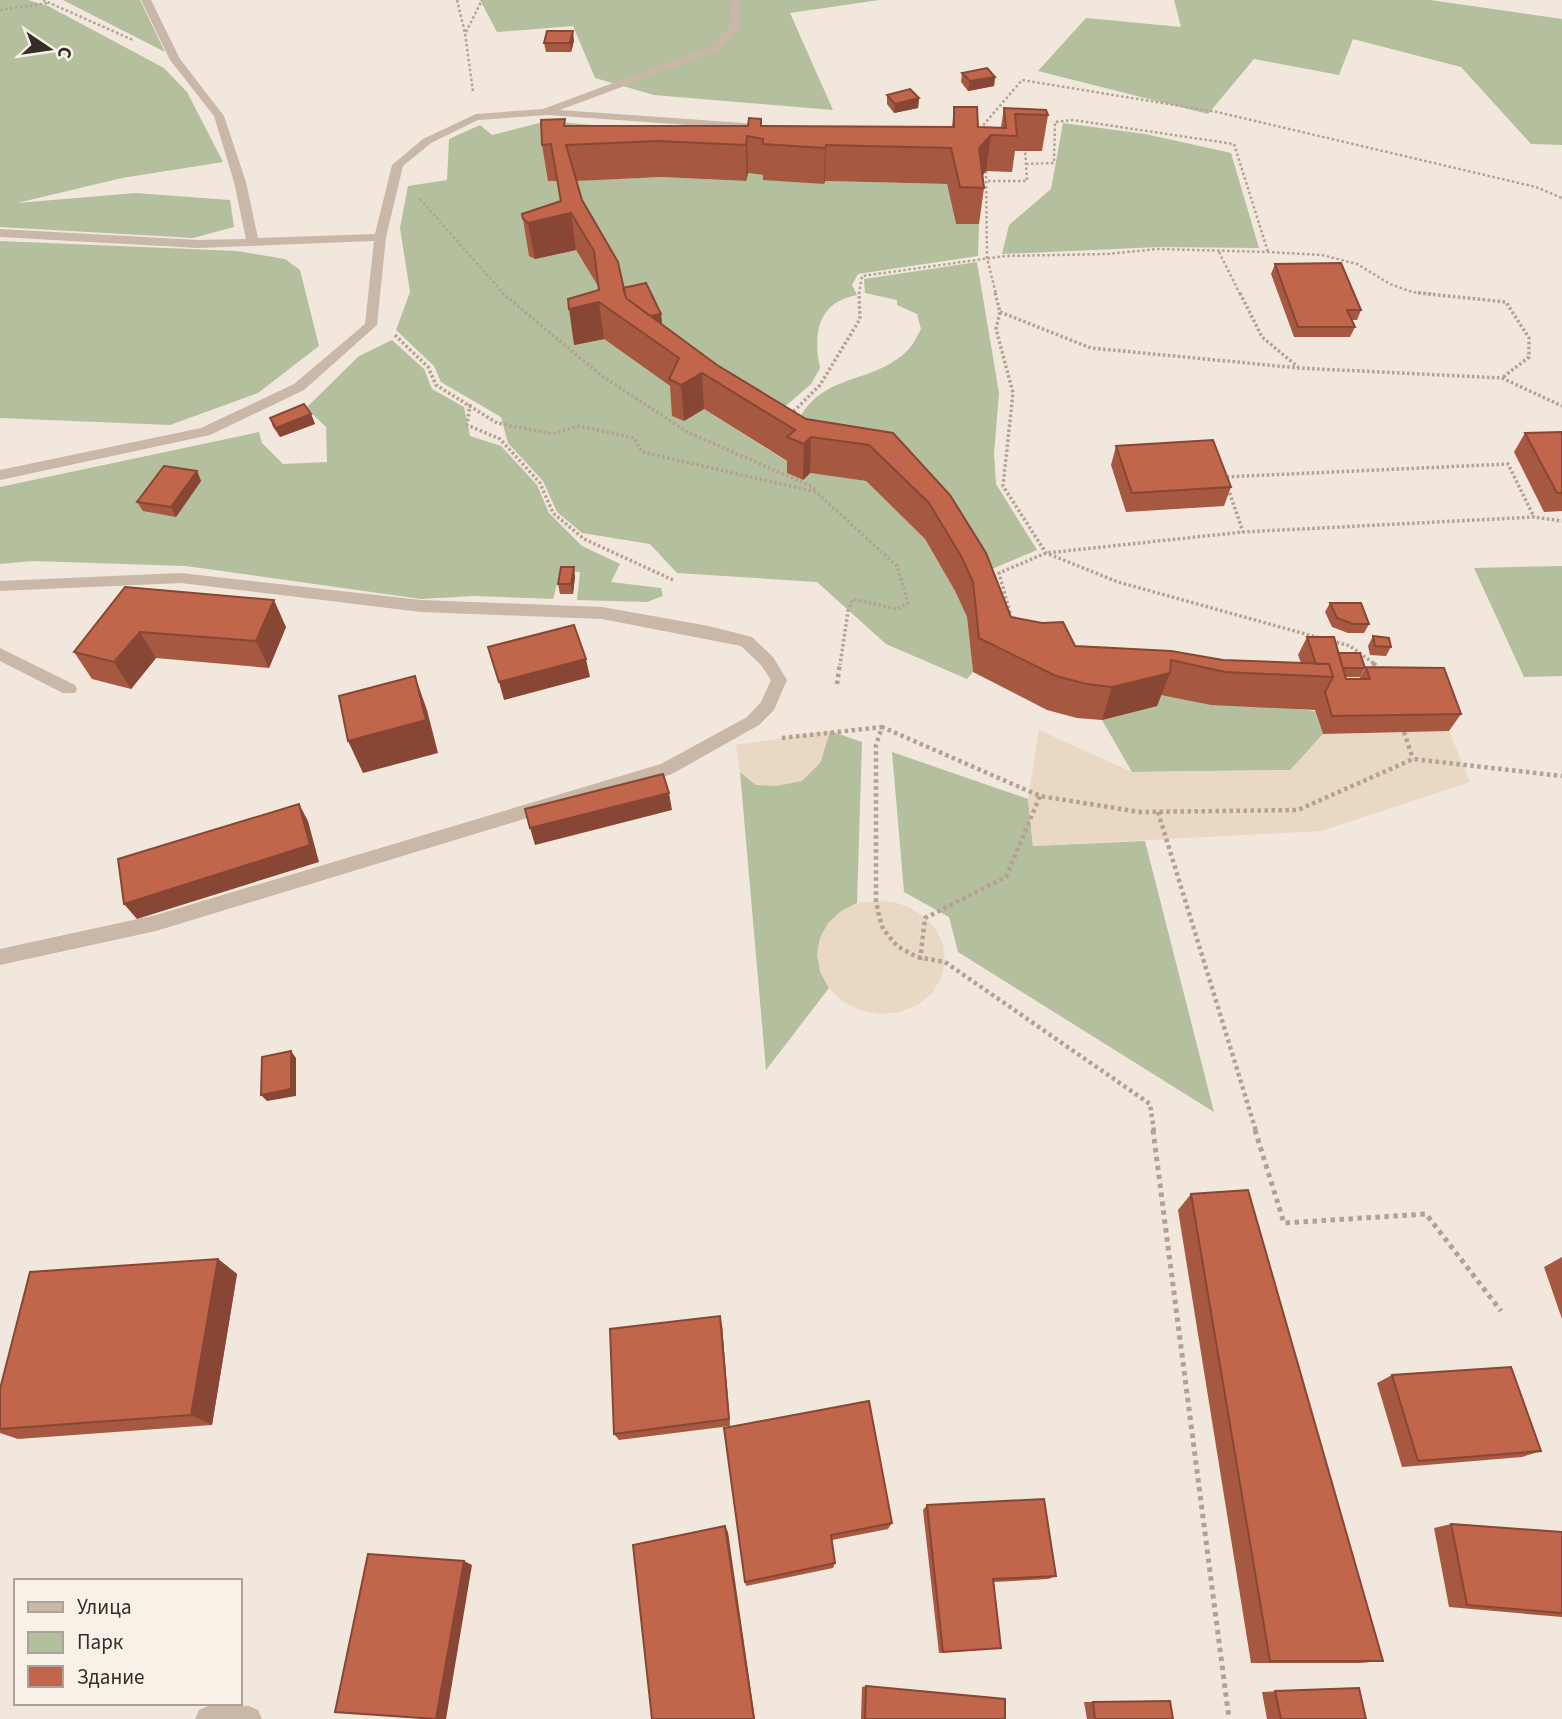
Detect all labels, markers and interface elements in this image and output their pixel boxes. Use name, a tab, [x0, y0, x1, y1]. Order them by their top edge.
north arrow	[14, 14, 84, 84]
text: С	[50, 44, 79, 61]
legend	[14, 1579, 242, 1705]
text: Улица	[77, 1592, 132, 1622]
text: Парк	[77, 1627, 124, 1657]
text: Здание	[77, 1662, 145, 1692]

